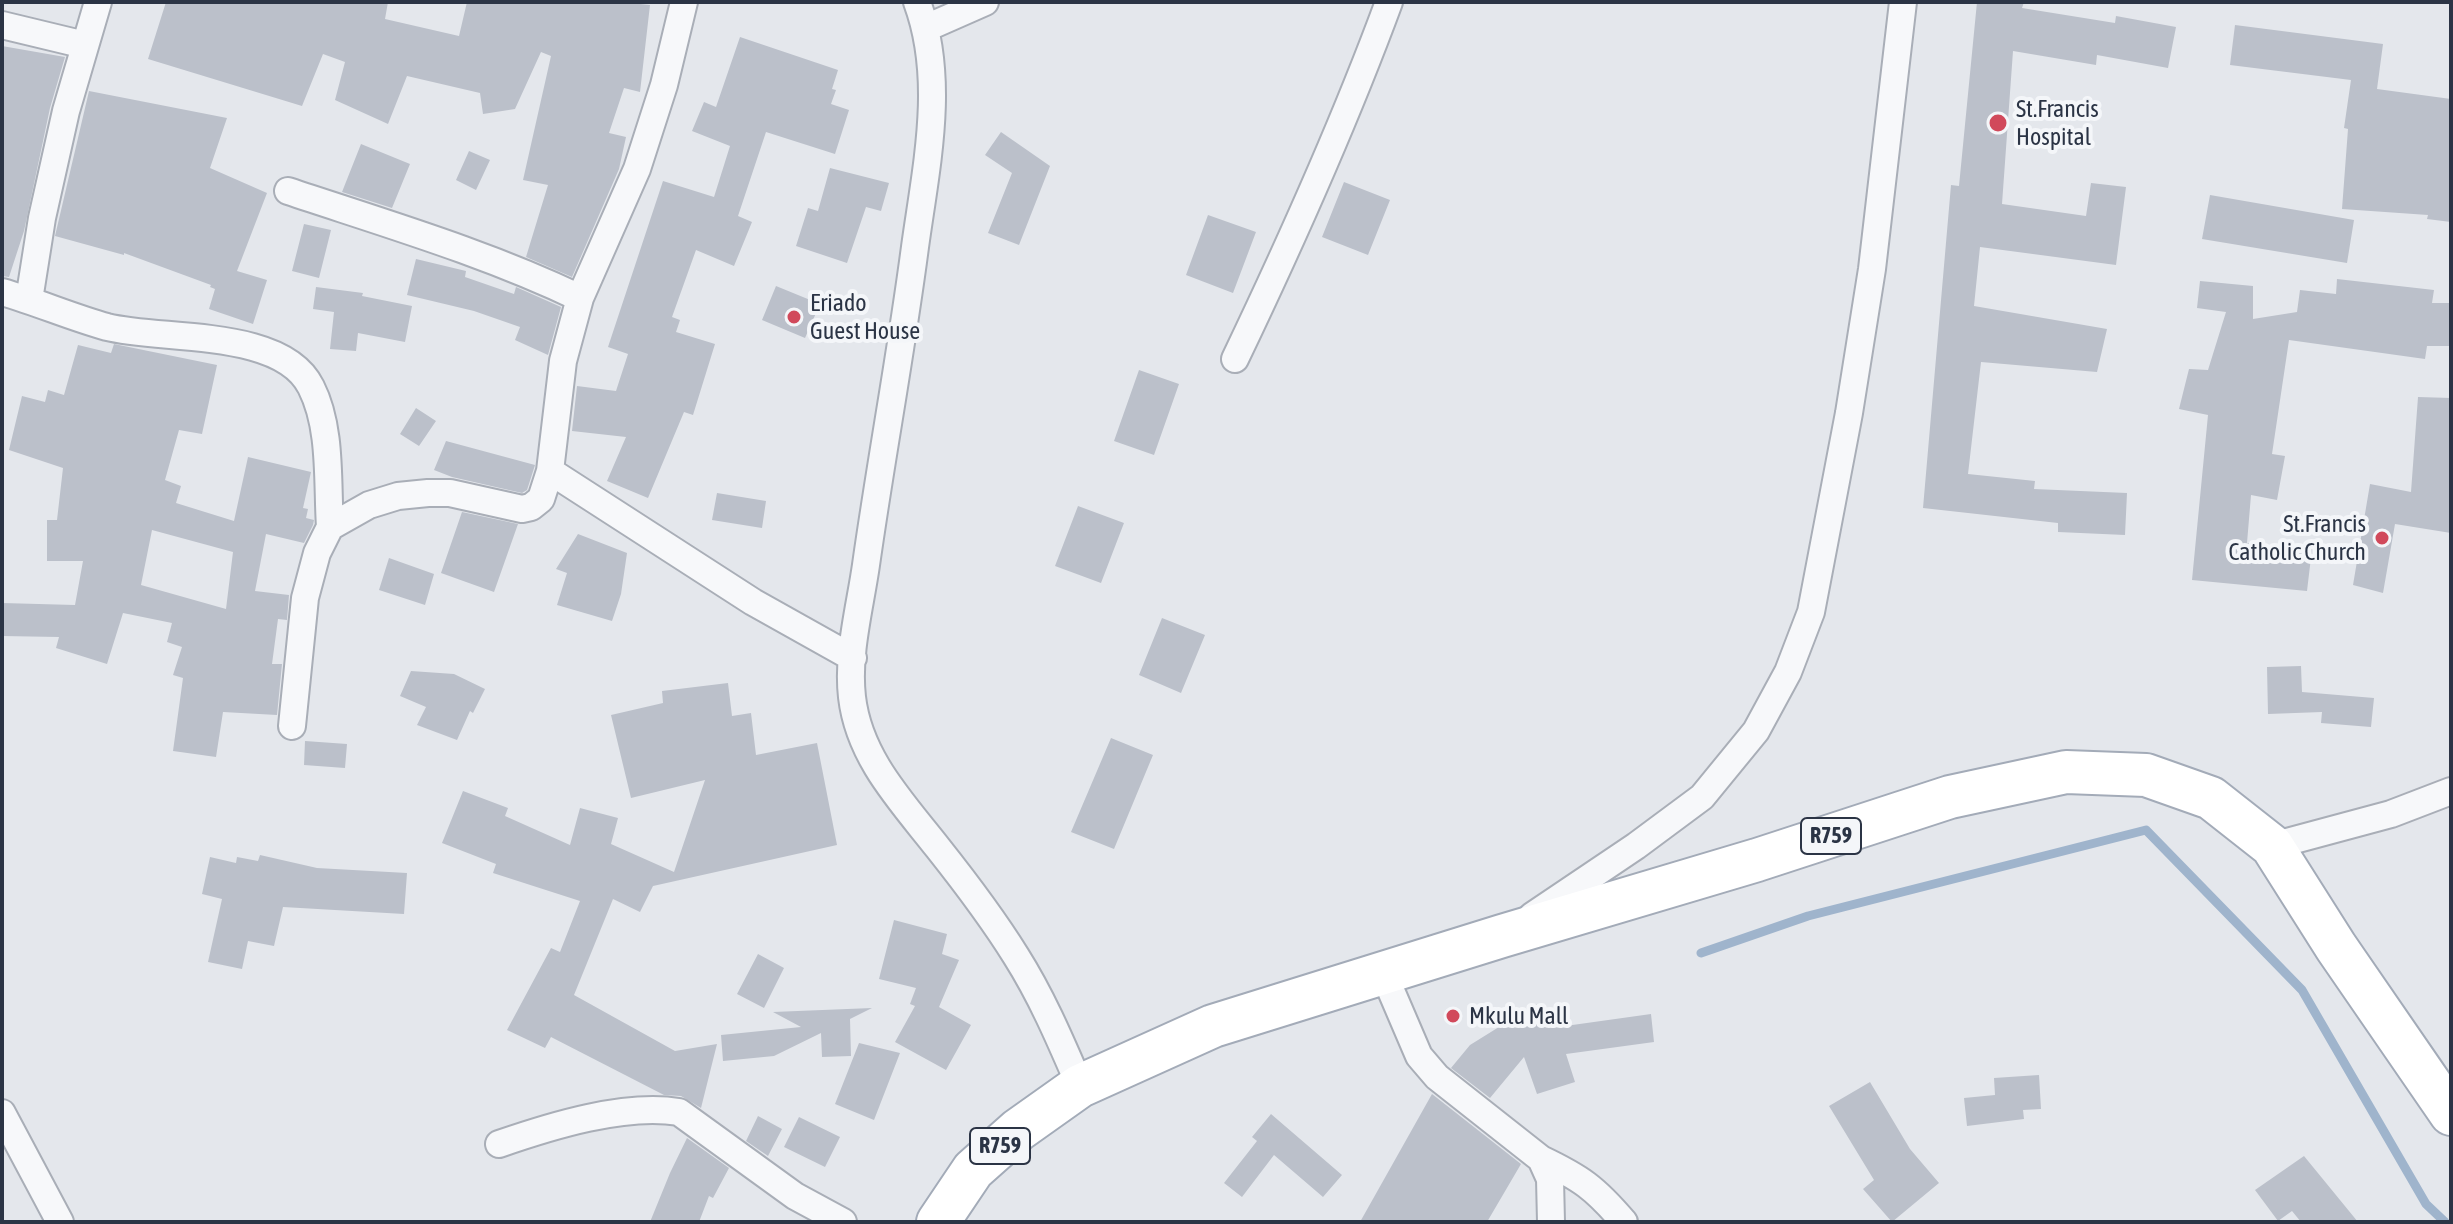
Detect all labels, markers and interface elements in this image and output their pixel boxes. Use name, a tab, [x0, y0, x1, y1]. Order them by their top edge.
place label: St.Francis Hospital	[2016, 95, 2099, 151]
marker: St.Francis Hospital	[1987, 112, 2009, 134]
place label: Eriado Guest House	[810, 289, 920, 345]
marker: Eriado Guest House	[785, 308, 803, 326]
place label: St.Francis Catholic Church	[2229, 510, 2366, 566]
marker: St.Francis Catholic Church	[2373, 529, 2391, 547]
road number: R759	[1801, 818, 1861, 854]
place label: Mkulu Mall	[1469, 1002, 1568, 1030]
marker: Mkulu Mall	[1444, 1007, 1462, 1025]
road number: R759	[970, 1128, 1030, 1164]

